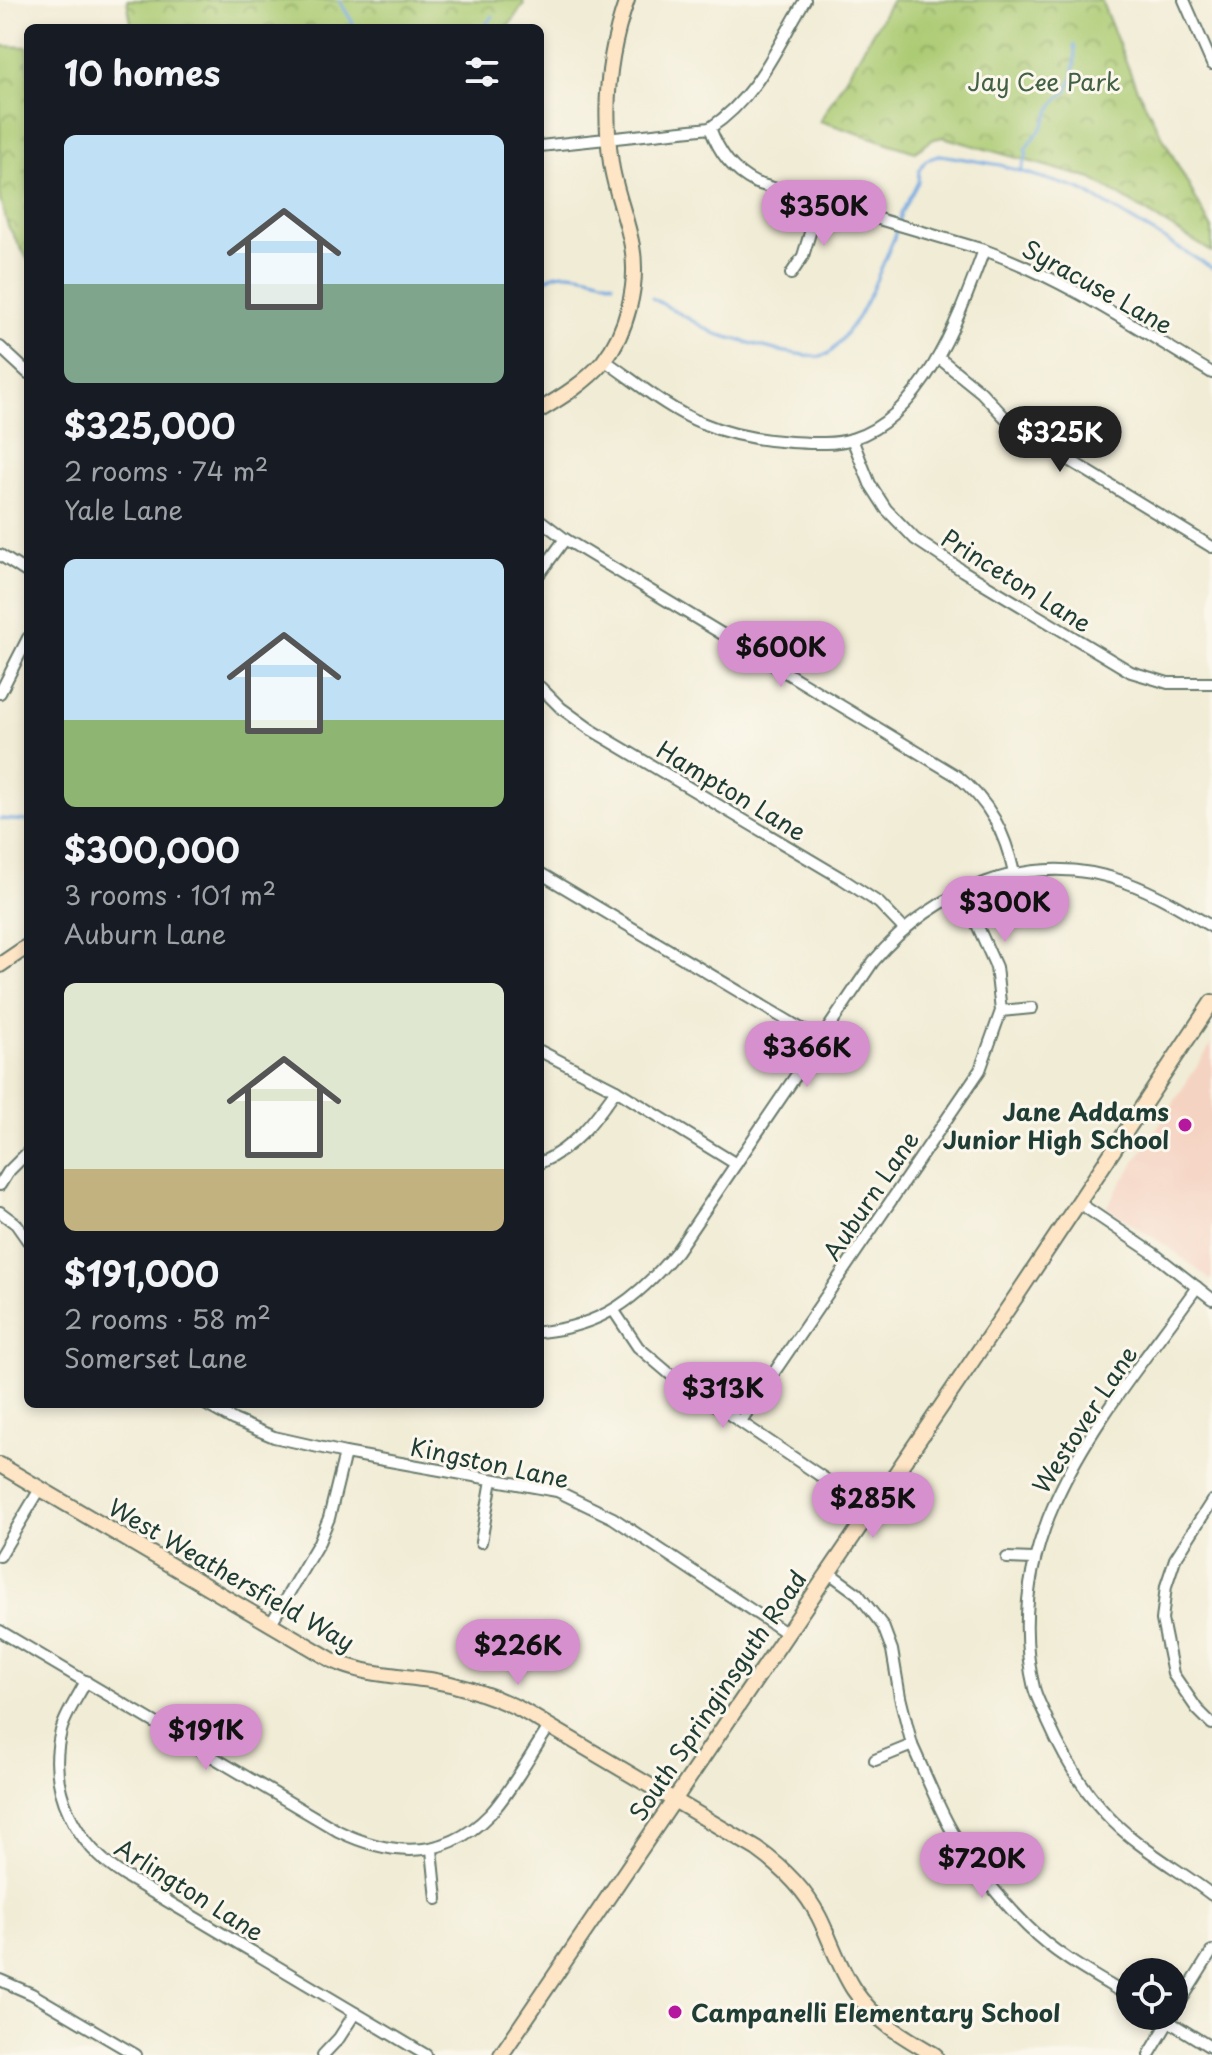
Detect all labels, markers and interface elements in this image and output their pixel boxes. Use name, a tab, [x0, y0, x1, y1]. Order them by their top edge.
text: 10 homes	[64, 46, 220, 98]
icon: filters	[460, 50, 504, 94]
park label: Jay Cee Park	[968, 63, 1120, 99]
pin: $350K	[768, 180, 880, 248]
text: $350K	[779, 186, 869, 225]
icon: home	[212, 187, 356, 331]
street label: Syracuse Lane	[1016, 230, 1180, 342]
text: $325,000	[64, 399, 235, 451]
pin: $325K	[1004, 406, 1116, 474]
text: $325K	[1017, 412, 1103, 451]
text: 2 rooms · 74 m²	[64, 451, 268, 490]
text: Yale Lane	[64, 490, 183, 529]
street label: Princeton Lane	[935, 519, 1099, 641]
icon: home	[212, 611, 356, 755]
pin: $600K	[725, 621, 837, 689]
text: $600K	[736, 627, 826, 666]
street label: Hampton Lane	[650, 731, 814, 849]
text: $300,000	[64, 823, 240, 875]
text: 3 rooms · 101 m²	[64, 875, 276, 914]
pin: $300K	[949, 876, 1061, 944]
text: $300K	[959, 882, 1051, 921]
text: Auburn Lane	[64, 914, 226, 953]
pin: $366K	[751, 1021, 863, 1089]
text: $366K	[763, 1027, 851, 1066]
icon: home	[212, 1035, 356, 1179]
place label: Jane Addams Junior High School	[943, 1093, 1169, 1157]
marker: Jane Addams Junior High School	[1176, 1116, 1194, 1134]
street label: Auburn Lane	[813, 1123, 927, 1267]
text: $191,000	[64, 1247, 219, 1299]
text: 2 rooms · 58 m²	[64, 1299, 271, 1338]
text: Somerset Lane	[64, 1338, 248, 1377]
street label: Westover Lane	[1023, 1338, 1145, 1500]
pin: $313K	[667, 1362, 779, 1430]
text: $313K	[682, 1368, 764, 1407]
street label: Kingston Lane	[407, 1428, 573, 1496]
pin: $285K	[817, 1472, 929, 1540]
text: $285K	[830, 1478, 916, 1517]
street label: West Weathersfield Way	[102, 1489, 362, 1659]
street label: South Springinsguth Road	[620, 1563, 814, 1827]
pin: $226K	[462, 1619, 574, 1687]
text: $226K	[474, 1625, 562, 1664]
pin: $191K	[150, 1704, 262, 1772]
text: $191K	[168, 1710, 244, 1749]
street label: Arlington Lane	[108, 1829, 272, 1949]
pin: $720K	[926, 1832, 1038, 1900]
text: $720K	[938, 1838, 1026, 1877]
map controls	[1116, 1958, 1188, 2030]
button: locate	[1116, 1958, 1188, 2030]
place label: Campanelli Elementary School	[691, 1994, 1060, 2030]
marker: Campanelli Elementary School	[666, 2003, 684, 2021]

